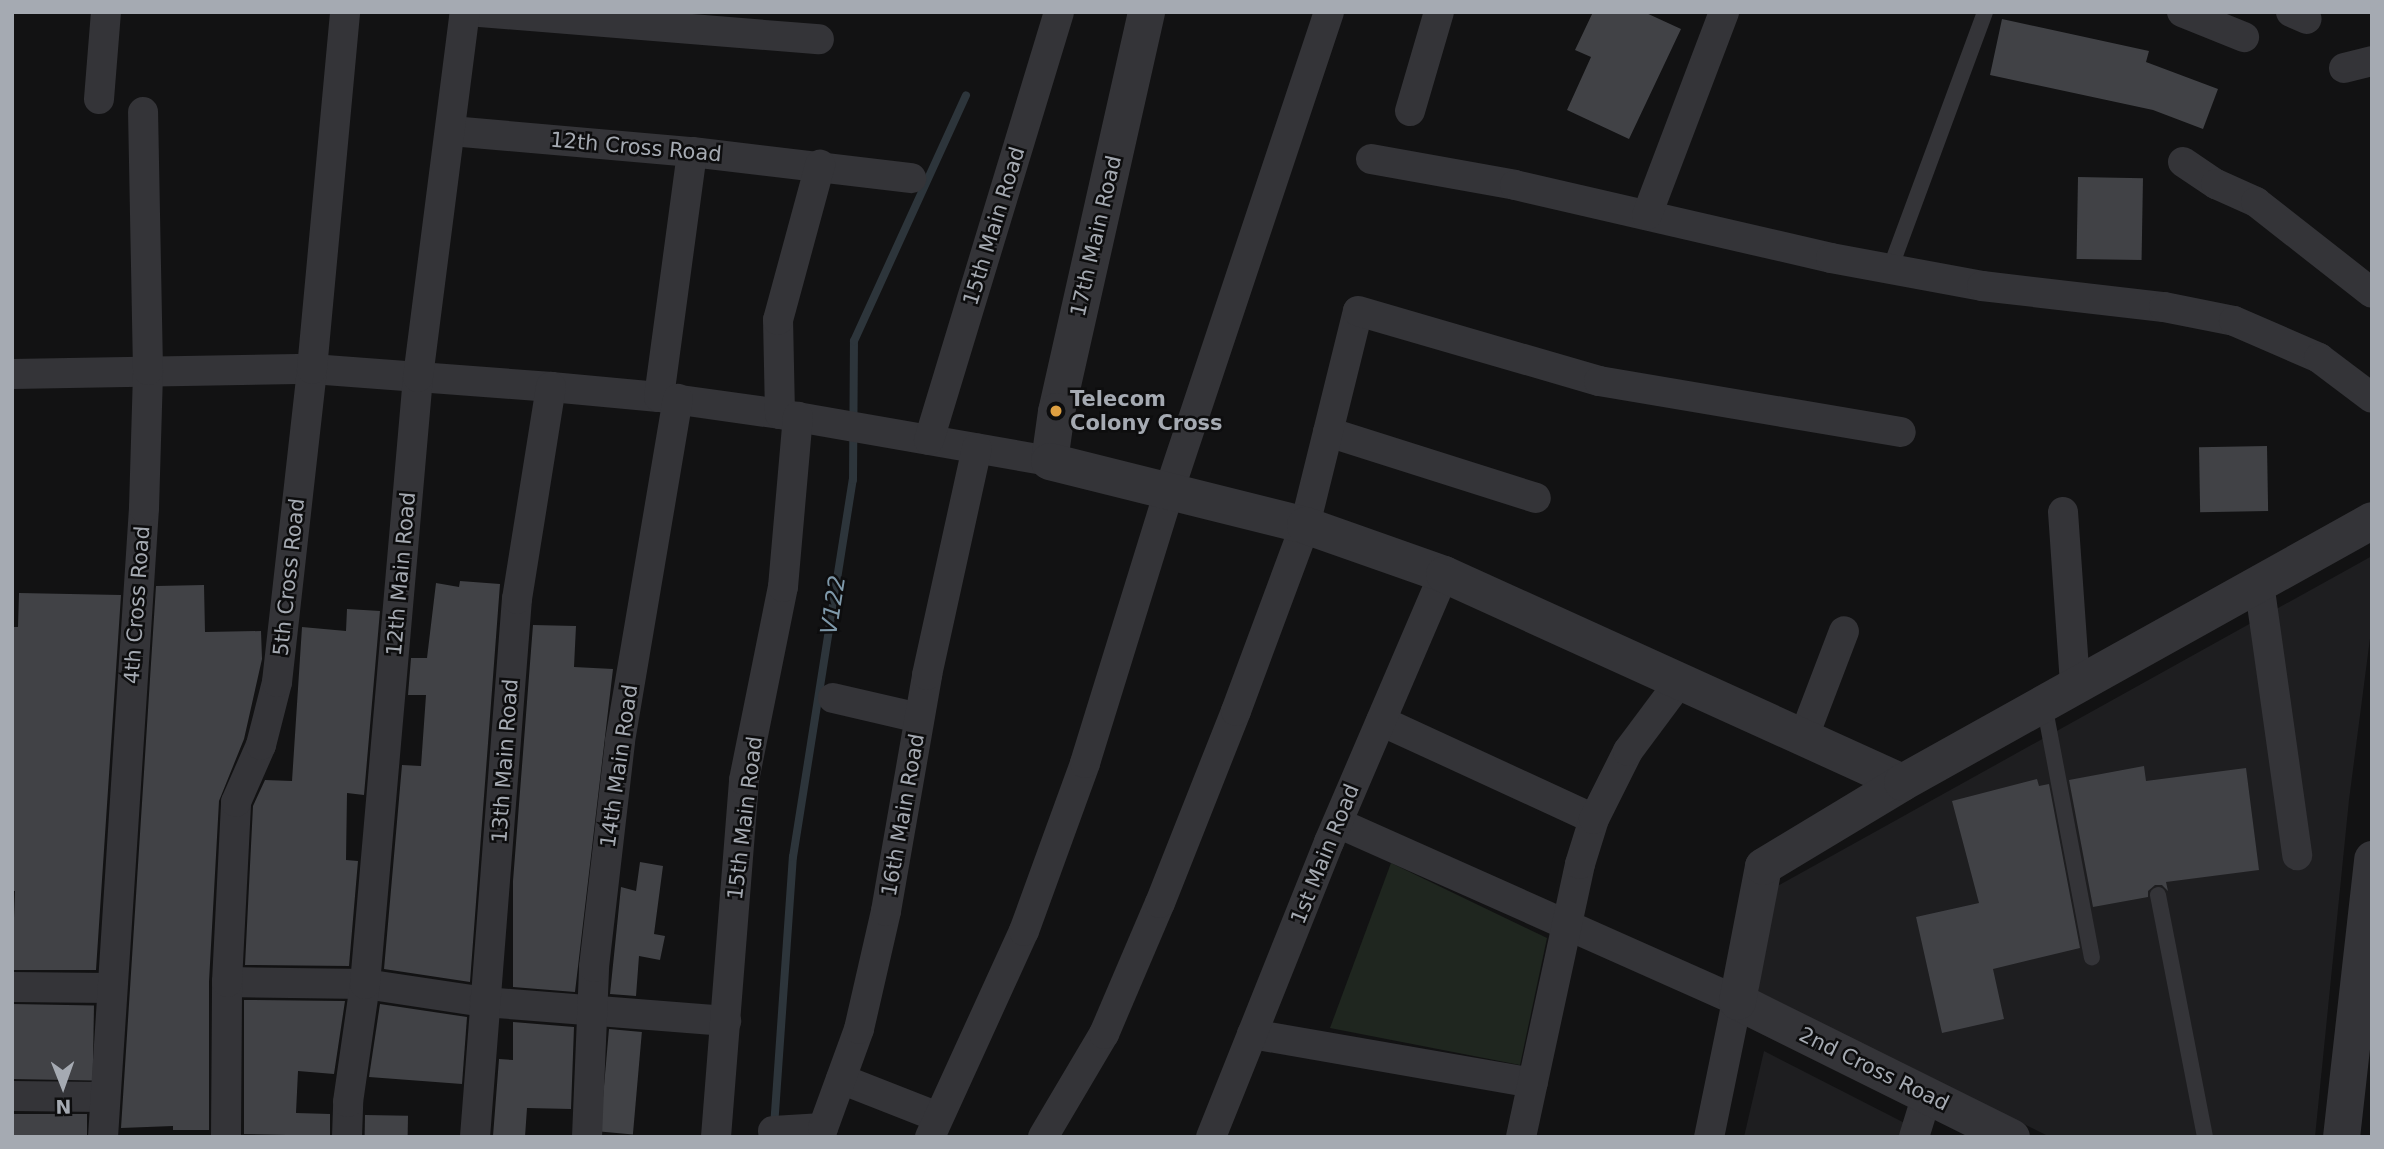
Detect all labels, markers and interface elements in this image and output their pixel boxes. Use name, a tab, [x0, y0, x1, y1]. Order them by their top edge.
street label: 12th Cross Road	[549, 127, 723, 167]
street label: 15th Main Road	[958, 144, 1030, 308]
street label: 17th Main Road	[1065, 153, 1127, 319]
place label: Telecom Colony Cross	[1070, 386, 1223, 436]
marker: Telecom Colony Cross	[1048, 403, 1064, 419]
street label: 12th Main Road	[381, 491, 421, 657]
street label: 5th Cross Road	[268, 497, 310, 657]
street label: 4th Cross Road	[119, 525, 155, 685]
water label: V122	[815, 573, 851, 637]
street label: 13th Main Road	[487, 678, 523, 844]
street label: 14th Main Road	[595, 683, 643, 849]
street label: 16th Main Road	[876, 732, 930, 898]
street label: 15th Main Road	[722, 735, 768, 901]
street label: 1st Main Road	[1285, 780, 1365, 928]
street label: 2nd Cross Road	[1795, 1022, 1953, 1116]
north arrow	[28, 1051, 98, 1121]
text: N	[55, 1096, 72, 1118]

